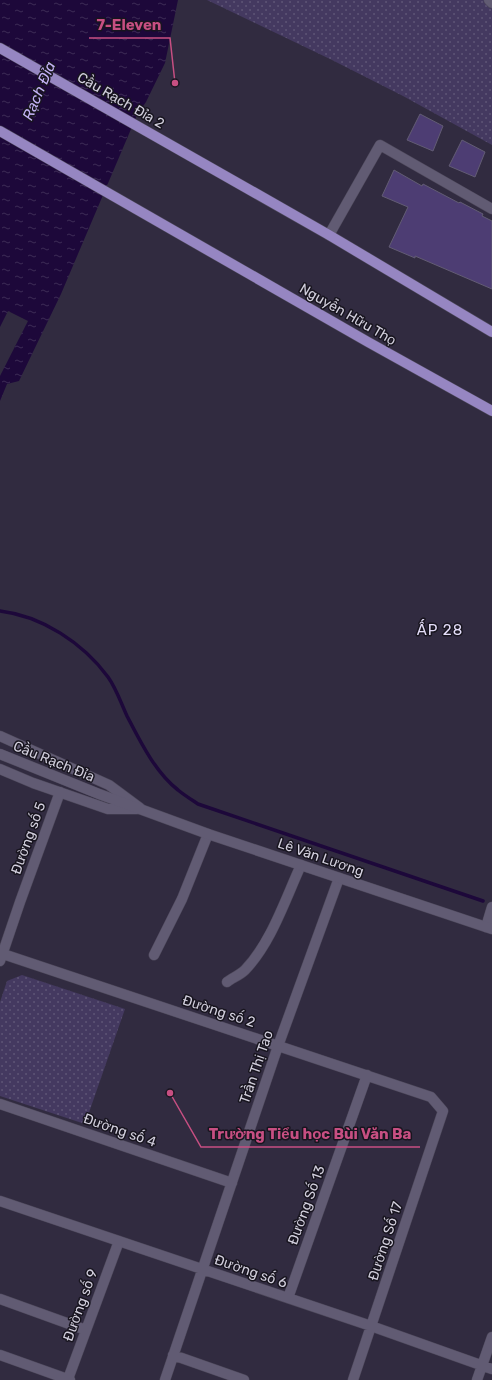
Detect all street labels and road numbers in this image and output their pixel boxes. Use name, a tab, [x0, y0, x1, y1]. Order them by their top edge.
street label: Cầu Rạch Đỉa 2	[74, 68, 168, 132]
street label: Nguyễn Hữu Thọ	[296, 279, 400, 349]
street label: Cầu Rạch Đỉa	[11, 737, 97, 785]
street label: Đường số 5	[7, 799, 49, 877]
street label: Lê Văn Lương	[276, 835, 366, 880]
street label: Đường số 2	[180, 991, 258, 1031]
street label: Trần Thị Tao	[235, 1028, 277, 1106]
street label: Đường số 4	[81, 1109, 159, 1151]
street label: Đường Số 13	[283, 1163, 329, 1247]
street label: Đường Số 17	[364, 1199, 406, 1283]
street label: Đường số 6	[212, 1250, 290, 1292]
street label: Đường số 9	[59, 1266, 101, 1344]

